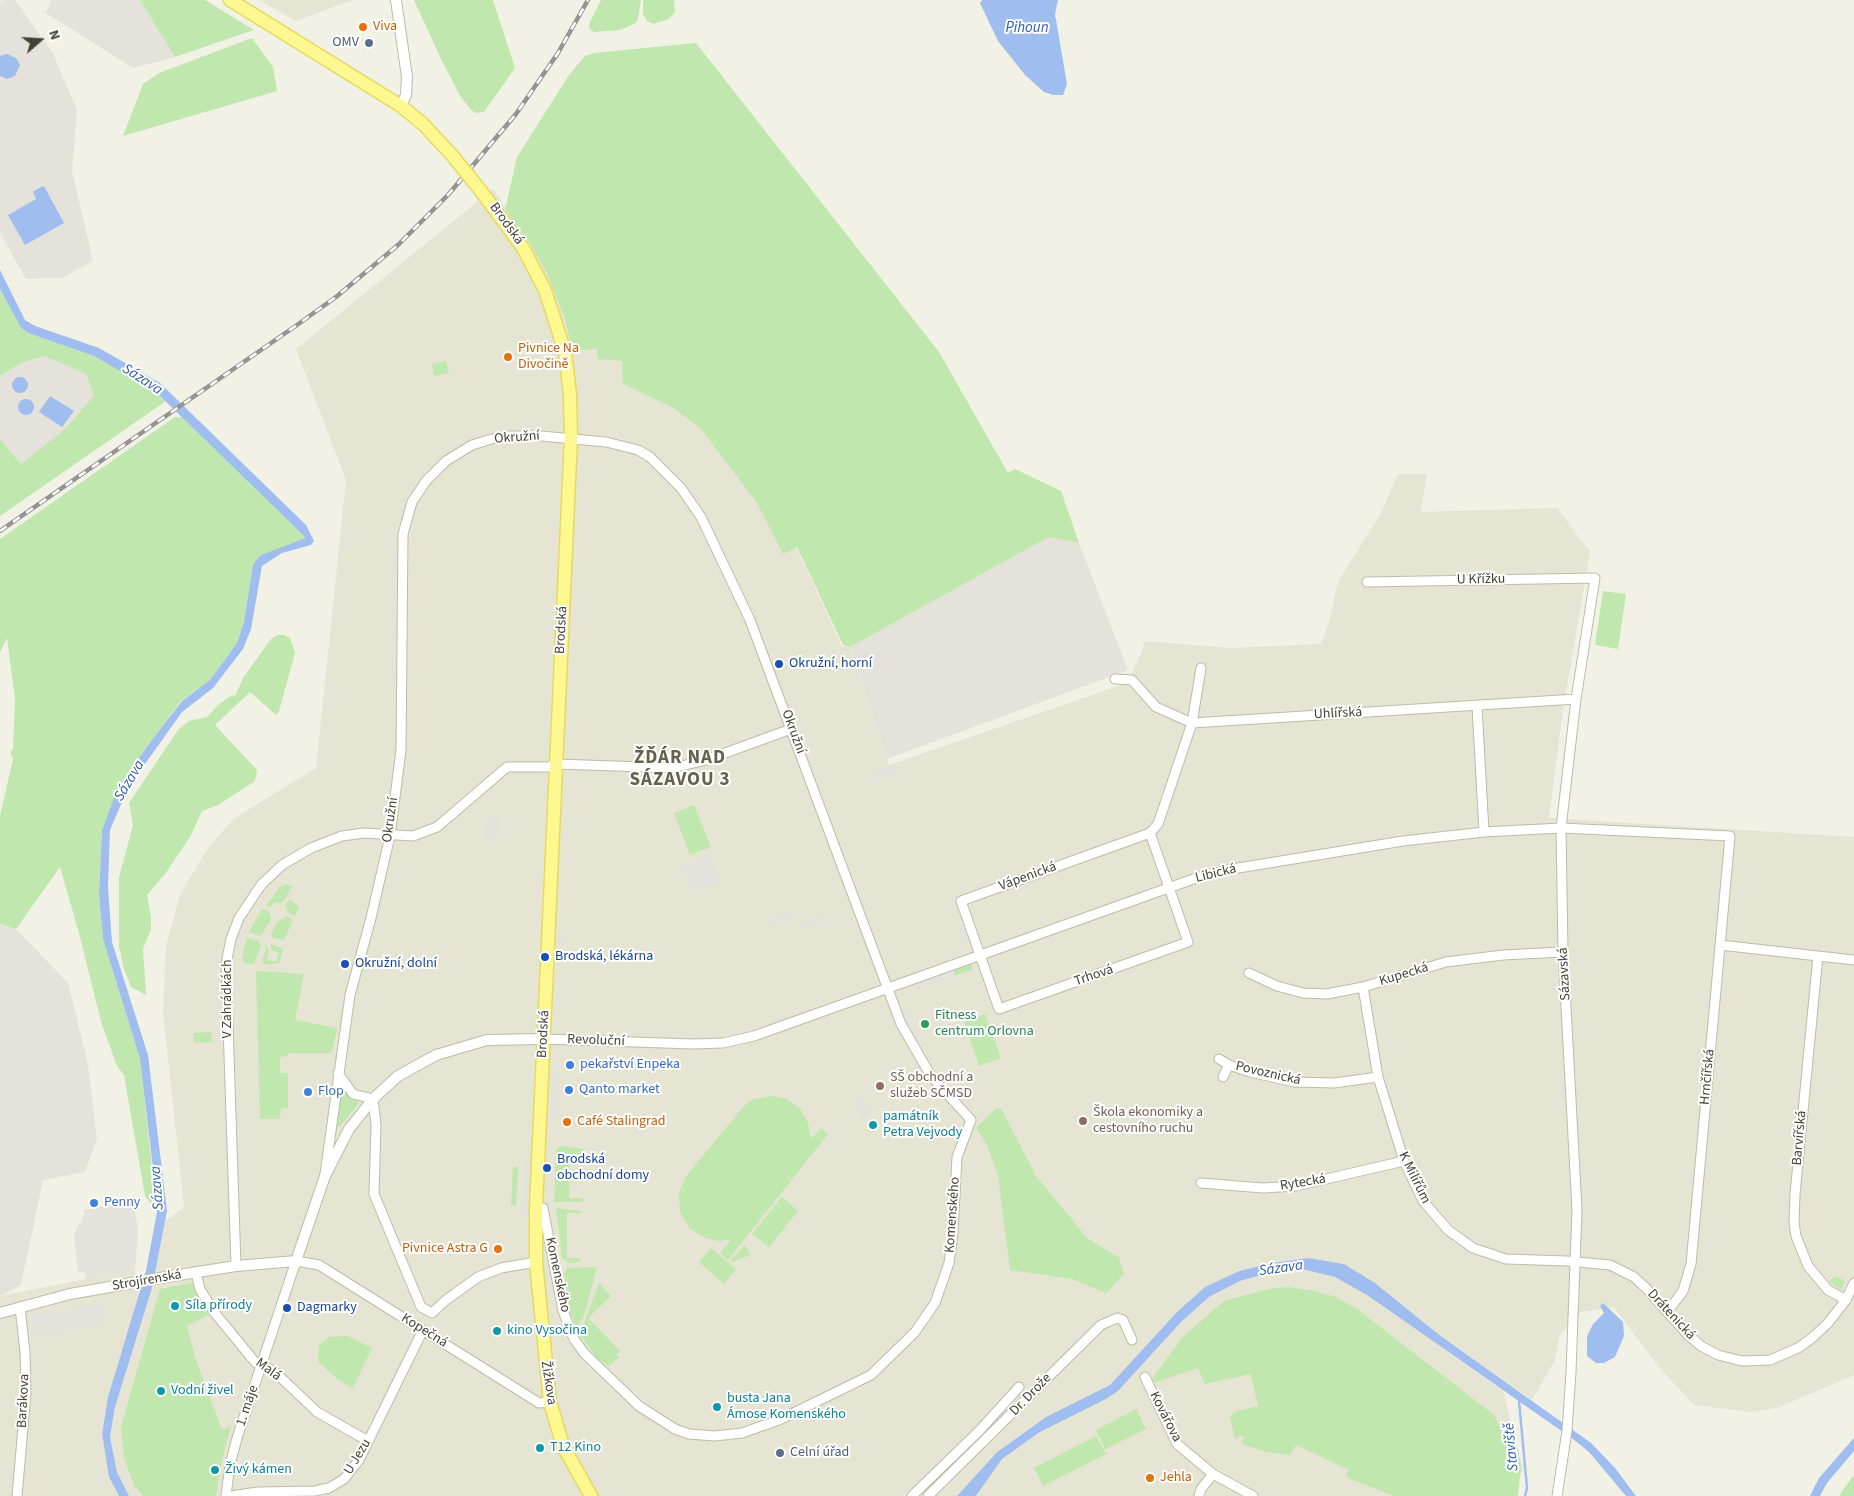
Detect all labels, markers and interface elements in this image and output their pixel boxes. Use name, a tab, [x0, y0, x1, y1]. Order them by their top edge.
north arrow	[15, 15, 65, 65]
place label: Viva	[373, 19, 397, 35]
water label: Pihoun	[1005, 20, 1049, 38]
marker: Viva	[357, 21, 369, 33]
text: N	[43, 27, 65, 43]
place label: OMV	[332, 35, 359, 51]
marker: OMV	[363, 37, 375, 49]
street label: Brodská	[485, 200, 527, 248]
place label: Pivnice Na Divočině	[518, 341, 579, 374]
marker: Pivnice Na Divočině	[502, 351, 514, 363]
water label: Sázava	[118, 360, 166, 400]
street label: Okružní	[494, 428, 540, 448]
street label: U Křížku	[1457, 571, 1505, 589]
street label: Brodská	[552, 606, 572, 654]
place label: Okružní, horní	[789, 656, 872, 672]
marker: Okružní, horní	[773, 658, 785, 670]
street label: Uhlířská	[1314, 704, 1362, 724]
street label: Okružní	[777, 708, 809, 756]
district label: ŽĎÁR NAD SÁZAVOU 3	[628, 748, 732, 792]
water label: Sázava	[111, 757, 149, 805]
street label: Okružní	[379, 796, 403, 844]
street label: Vápenická	[997, 859, 1059, 895]
street label: Libická	[1194, 861, 1238, 887]
street label: Sázavská	[1555, 947, 1575, 1001]
place label: Brodská, lékárna	[555, 949, 653, 965]
marker: Brodská, lékárna	[539, 951, 551, 963]
place label: Okružní, dolní	[355, 956, 437, 972]
marker: Okružní, dolní	[339, 958, 351, 970]
street label: V Zahrádkách	[220, 959, 236, 1039]
street label: Kupecká	[1377, 960, 1431, 990]
street label: Trhová	[1072, 962, 1116, 990]
place label: Fitness centrum Orlovna	[935, 1008, 1034, 1040]
street label: Brodská	[534, 1010, 554, 1058]
marker: Fitness centrum Orlovna	[919, 1018, 931, 1030]
street label: Revoluční	[567, 1032, 625, 1050]
street label: Hrnčířská	[1697, 1048, 1719, 1106]
place label: pekařství Enpeka	[580, 1057, 680, 1073]
street label: Povoznická	[1234, 1058, 1302, 1090]
marker: pekařství Enpeka	[564, 1059, 576, 1071]
place label: SŠ obchodní a služeb SČMSD	[890, 1070, 973, 1102]
marker: SŠ obchodní a služeb SČMSD	[874, 1080, 886, 1092]
place label: Qanto market	[579, 1082, 660, 1098]
place label: Flop	[318, 1084, 344, 1100]
marker: Qanto market	[563, 1084, 575, 1096]
marker: Flop	[302, 1086, 314, 1098]
place label: Škola ekonomiky a cestovního ruchu	[1093, 1105, 1203, 1138]
place label: památník Petra Vejvody	[883, 1109, 962, 1142]
street label: Barvířská	[1789, 1110, 1811, 1166]
place label: Café Stalingrad	[577, 1114, 665, 1130]
marker: Škola ekonomiky a cestovního ruchu	[1077, 1115, 1089, 1127]
marker: Café Stalingrad	[561, 1116, 573, 1128]
marker: památník Petra Vejvody	[867, 1119, 879, 1131]
street label: K Milířům	[1394, 1149, 1434, 1207]
place label: Brodská obchodní domy	[557, 1152, 649, 1184]
marker: Brodská obchodní domy	[541, 1162, 553, 1174]
water label: Sázava	[147, 1165, 169, 1211]
street label: Rytecká	[1279, 1171, 1327, 1195]
street label: Komenského	[942, 1176, 964, 1254]
place label: Penny	[104, 1195, 140, 1211]
marker: Penny	[88, 1197, 100, 1209]
street label: Komenského	[541, 1236, 573, 1314]
place label: Pivnice Astra G	[402, 1241, 488, 1257]
marker: Pivnice Astra G	[492, 1243, 504, 1255]
water label: Sázava	[1258, 1257, 1304, 1281]
street label: Strojírenská	[111, 1267, 183, 1295]
street label: Drátenická	[1643, 1286, 1699, 1344]
place label: Síla přírody	[185, 1298, 252, 1314]
marker: Síla přírody	[169, 1300, 181, 1312]
place label: Dagmarky	[297, 1300, 357, 1316]
marker: Dagmarky	[281, 1302, 293, 1314]
street label: Kopečná	[398, 1310, 450, 1352]
place label: kino Vysočina	[507, 1323, 587, 1339]
marker: kino Vysočina	[491, 1325, 503, 1337]
street label: Malá	[252, 1355, 284, 1385]
street label: Žižkova	[536, 1360, 560, 1406]
street label: Dr. Drože	[1007, 1370, 1055, 1420]
street label: Barákova	[14, 1373, 34, 1429]
place label: Vodní živel	[171, 1383, 234, 1399]
street label: 1. máje	[233, 1383, 263, 1429]
marker: Vodní živel	[155, 1385, 167, 1397]
street label: Kovářova	[1145, 1389, 1185, 1445]
place label: busta Jana Ámose Komenského	[727, 1391, 846, 1424]
marker: busta Jana Ámose Komenského	[711, 1401, 723, 1413]
water label: Staviště	[1501, 1422, 1523, 1472]
street label: U Jezu	[341, 1436, 375, 1478]
place label: T12 Kino	[550, 1440, 601, 1456]
marker: T12 Kino	[534, 1442, 546, 1454]
place label: Celní úřad	[790, 1445, 849, 1461]
marker: Celní úřad	[774, 1447, 786, 1459]
place label: Živý kámen	[225, 1462, 292, 1478]
marker: Živý kámen	[209, 1464, 221, 1476]
place label: Jehla	[1160, 1470, 1192, 1486]
marker: Jehla	[1144, 1472, 1156, 1484]

